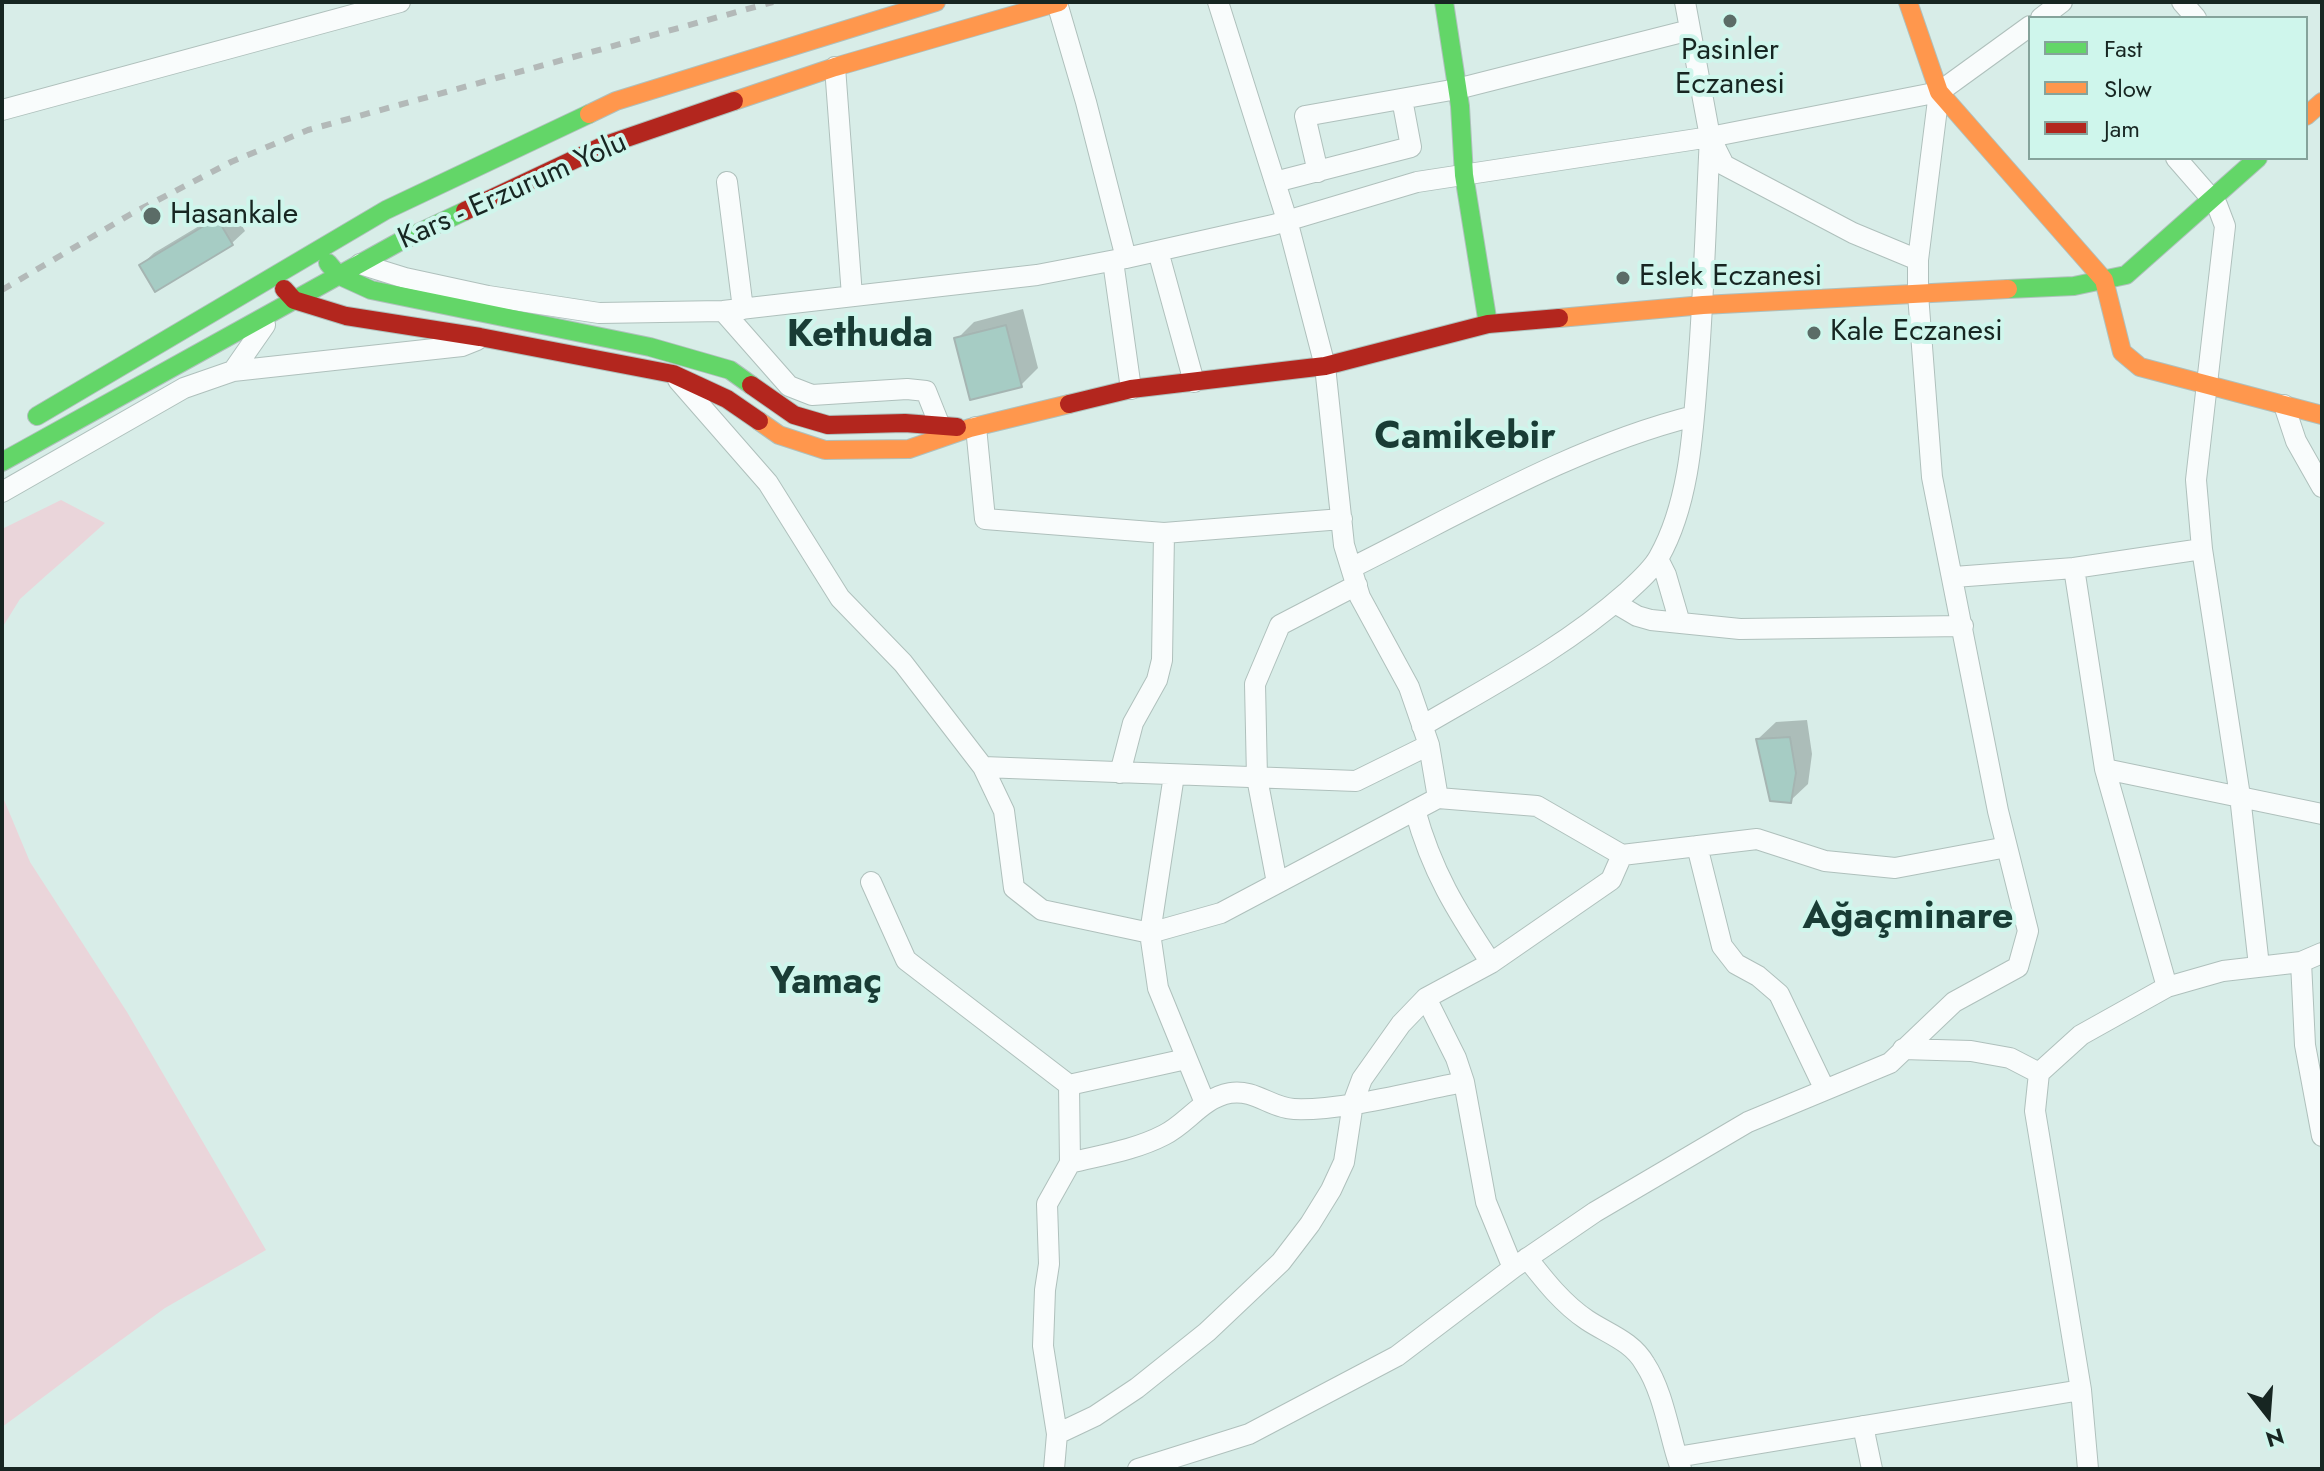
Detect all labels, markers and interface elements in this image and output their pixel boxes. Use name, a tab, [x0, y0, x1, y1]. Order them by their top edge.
marker: Pasinler Eczanesi	[1721, 12, 1739, 30]
legend	[2028, 16, 2308, 160]
text: Fast	[2104, 31, 2142, 66]
place label: Pasinler Eczanesi	[1675, 34, 1785, 104]
text: Slow	[2104, 71, 2152, 106]
text: Jam	[2104, 111, 2140, 146]
street label: Kars - Erzurum Yolu	[393, 125, 633, 259]
place label: Hasankale	[170, 198, 298, 234]
marker: Hasankale	[141, 205, 163, 227]
place label: Eslek Eczanesi	[1639, 260, 1822, 296]
marker: Eslek Eczanesi	[1614, 269, 1632, 287]
district label: Kethuda	[787, 314, 933, 360]
place label: Kale Eczanesi	[1830, 315, 2003, 351]
marker: Kale Eczanesi	[1805, 324, 1823, 342]
district label: Camikebir	[1374, 416, 1556, 462]
district label: Ağaçminare	[1802, 896, 2014, 942]
district label: Yamaç	[770, 961, 882, 1007]
north arrow	[2228, 1375, 2308, 1455]
text: N	[2262, 1420, 2288, 1456]

